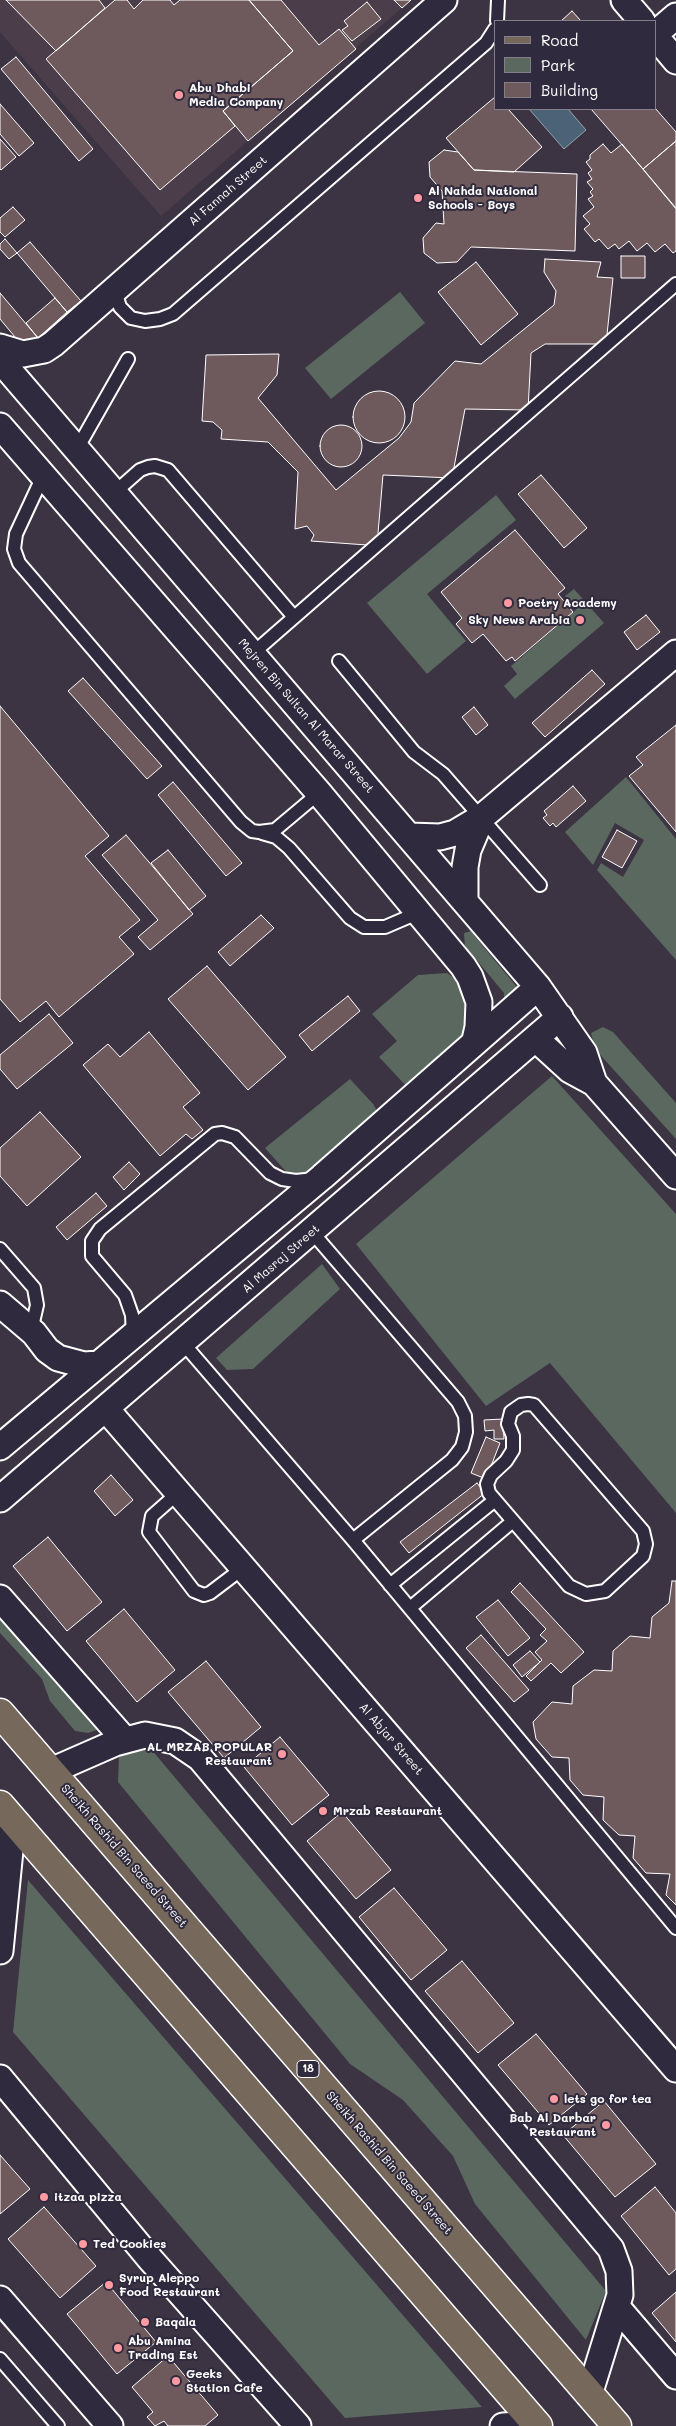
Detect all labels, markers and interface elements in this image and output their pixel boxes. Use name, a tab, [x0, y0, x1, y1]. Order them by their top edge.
legend	[493, 20, 656, 110]
text: Road	[541, 30, 578, 50]
text: Park	[541, 55, 575, 75]
text: Building	[541, 80, 598, 100]
place label: Abu Dhabi Media Company	[189, 81, 283, 109]
marker: Abu Dhabi Media Company	[173, 89, 185, 101]
street label: Al Fannah Street	[186, 153, 270, 229]
place label: Al Nahda National Schools - Boys	[428, 184, 537, 212]
marker: Al Nahda National Schools - Boys	[412, 192, 424, 204]
place label: Poetry Academy	[518, 596, 617, 610]
marker: Poetry Academy	[502, 597, 514, 609]
place label: Sky News Arabia	[468, 613, 570, 627]
marker: Sky News Arabia	[574, 614, 586, 626]
street label: Mejren Bin Sultan Al Marar Street	[235, 636, 377, 796]
street label: Al Masraj Street	[239, 1222, 323, 1296]
street label: Al Abjar Street	[356, 1700, 426, 1778]
place label: AL MRZAB POPULAR Restaurant	[147, 1740, 272, 1768]
marker: AL MRZAB POPULAR Restaurant	[276, 1748, 288, 1760]
street label: Sheikh Rashid Bin Saeed Street	[58, 1782, 190, 1930]
place label: Mrzab Restaurant	[333, 1804, 442, 1818]
marker: Mrzab Restaurant	[317, 1805, 329, 1817]
road number: 18	[297, 2060, 319, 2078]
street label: Sheikh Rashid Bin Saeed Street	[323, 2089, 455, 2237]
place label: lets go for tea	[564, 2092, 652, 2106]
marker: lets go for tea	[548, 2093, 560, 2105]
place label: Bab Al Darbar Restaurant	[509, 2111, 596, 2139]
marker: Bab Al Darbar Restaurant	[600, 2119, 612, 2131]
place label: itzaa pizza	[54, 2190, 122, 2204]
marker: itzaa pizza	[38, 2191, 50, 2203]
place label: Ted Cookies	[93, 2237, 166, 2251]
marker: Ted Cookies	[77, 2238, 89, 2250]
place label: Syrup Aleppo Food Restaurant	[119, 2271, 220, 2299]
marker: Syrup Aleppo Food Restaurant	[103, 2279, 115, 2291]
place label: Baqala	[155, 2315, 196, 2329]
marker: Baqala	[139, 2316, 151, 2328]
place label: Abu Amina Trading Est	[128, 2334, 198, 2362]
marker: Abu Amina Trading Est	[112, 2342, 124, 2354]
place label: Geeks Station Cafe	[186, 2367, 263, 2395]
marker: Geeks Station Cafe	[170, 2375, 182, 2387]

